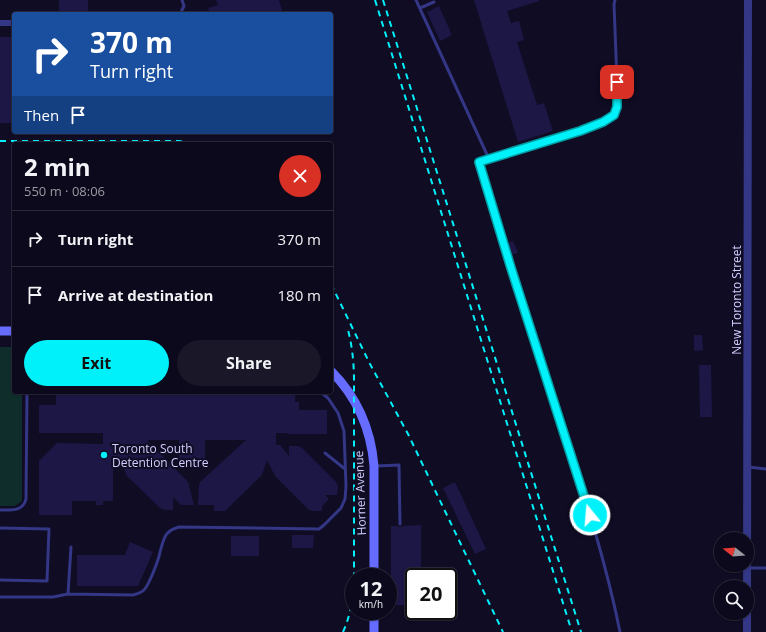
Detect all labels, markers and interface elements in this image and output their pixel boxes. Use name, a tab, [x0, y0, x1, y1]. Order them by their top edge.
text: 370 m	[90, 23, 173, 61]
icon: right	[24, 28, 76, 80]
text: Turn right	[90, 59, 173, 83]
pin	[600, 65, 634, 99]
icon: arrive	[606, 71, 628, 93]
icon: arrive	[67, 104, 89, 126]
text: Then	[24, 105, 59, 125]
text: 2 min	[24, 150, 91, 183]
button: close	[279, 155, 321, 197]
text: 550 m · 08:06	[24, 182, 105, 200]
icon: right	[24, 228, 46, 250]
text: Turn right	[58, 229, 133, 249]
text: 370 m	[277, 229, 321, 249]
street label: New Toronto Street	[728, 245, 745, 355]
icon: arrive	[24, 284, 46, 306]
text: Arrive at destination	[58, 285, 213, 305]
text: 180 m	[277, 285, 321, 305]
button: Exit	[24, 340, 169, 386]
button: Share	[177, 340, 321, 386]
place label: Toronto South Detention Centre	[112, 440, 209, 471]
marker: Toronto South Detention Centre	[99, 450, 109, 460]
street label: Horner Avenue	[350, 450, 370, 536]
position arrow	[569, 494, 611, 536]
north arrow	[714, 532, 754, 572]
map controls	[714, 532, 754, 620]
speed limit sign: 20	[405, 568, 457, 620]
text: 12	[360, 575, 382, 602]
button: search	[714, 580, 754, 620]
text: km/h	[359, 597, 383, 611]

